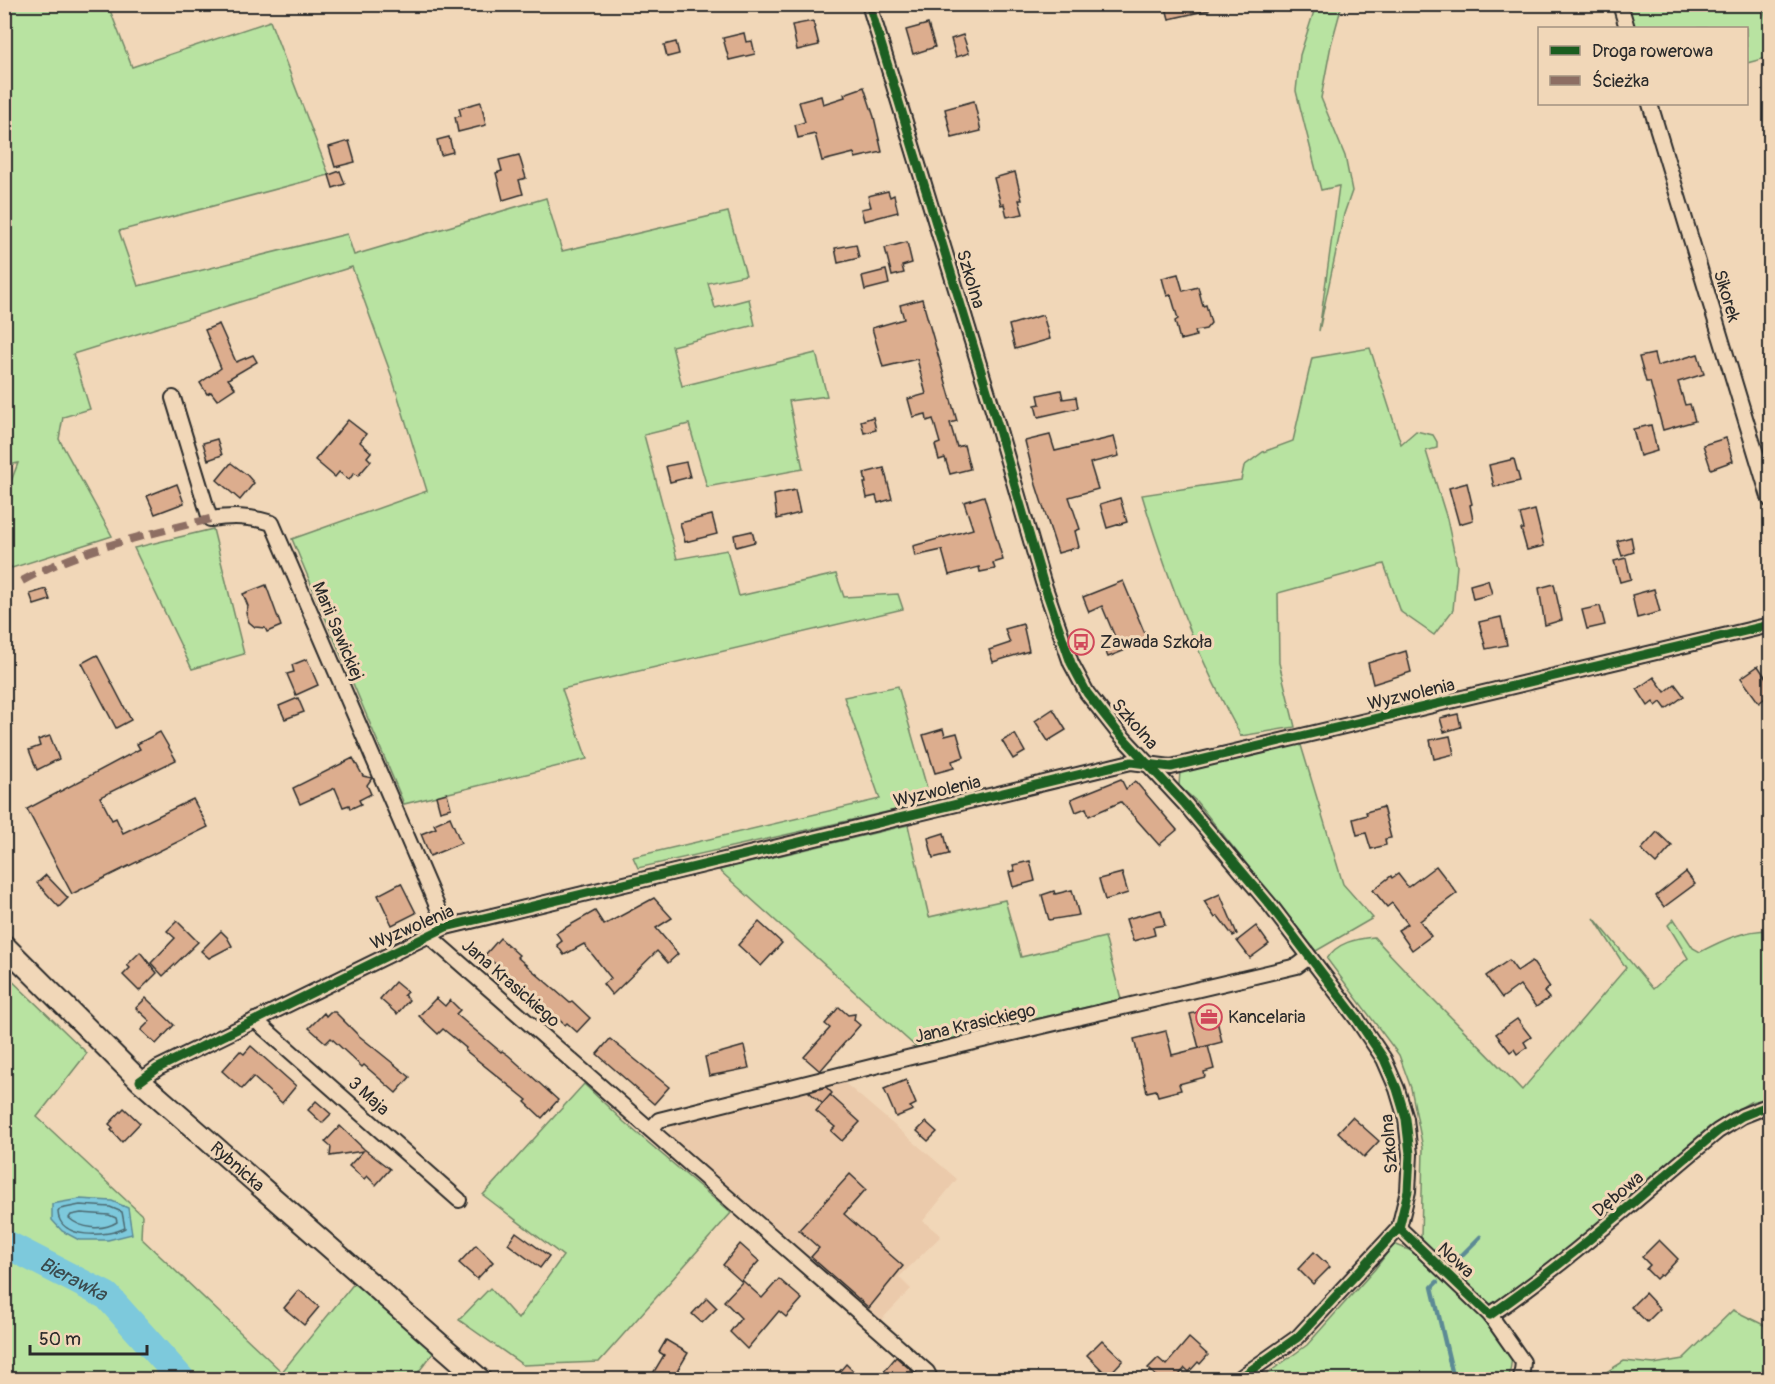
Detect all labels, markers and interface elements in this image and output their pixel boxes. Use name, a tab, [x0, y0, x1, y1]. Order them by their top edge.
legend	[1538, 27, 1748, 105]
text: Droga rowerowa	[1592, 40, 1713, 63]
text: Ścieżka	[1592, 70, 1649, 93]
street label: Szkolna	[951, 247, 990, 311]
street label: Sikorek	[1708, 267, 1745, 325]
street label: Marii Sawickiej	[306, 578, 369, 684]
bus stop icon: Zawada Szkoła	[1066, 627, 1096, 657]
place label: Zawada Szkoła	[1100, 631, 1212, 654]
street label: Wyzwolenia	[1365, 673, 1457, 716]
street label: Szkolna	[1106, 694, 1163, 754]
street label: Wyzwolenia	[891, 770, 983, 813]
street label: Wyzwolenia	[367, 900, 458, 955]
street label: Jana Krasickiego	[457, 934, 565, 1033]
street label: Jana Krasickiego	[912, 998, 1038, 1049]
office icon: Kancelaria	[1194, 1002, 1224, 1032]
place label: Kancelaria	[1228, 1006, 1306, 1029]
street label: 3 Maja	[343, 1072, 394, 1121]
street label: Szkolna	[1375, 1113, 1404, 1175]
street label: Rybnicka	[205, 1137, 269, 1197]
street label: Dębowa	[1588, 1166, 1649, 1222]
street label: Nowa	[1432, 1238, 1479, 1283]
water label: Bierawka	[35, 1251, 113, 1308]
scale bar	[30, 1318, 147, 1356]
text: 50 m	[39, 1328, 81, 1351]

